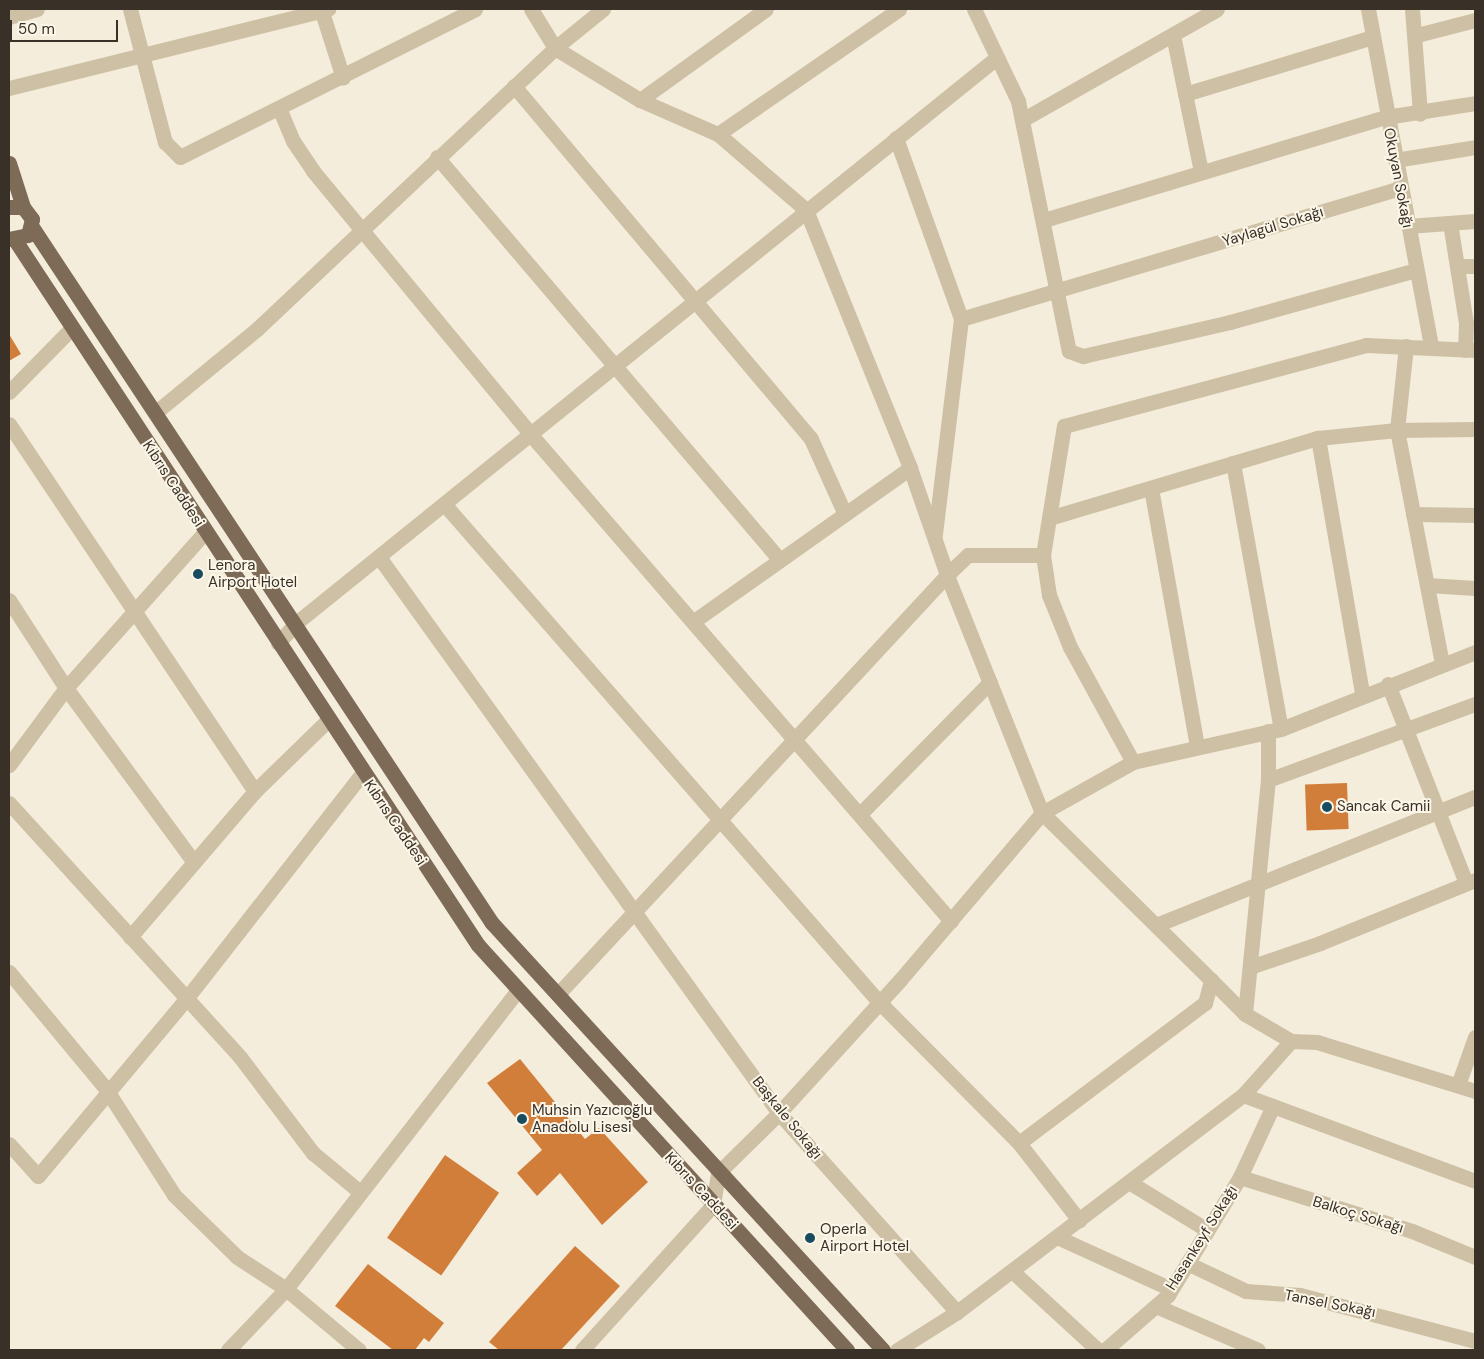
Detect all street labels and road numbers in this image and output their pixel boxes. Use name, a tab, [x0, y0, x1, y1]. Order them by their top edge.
street label: Okuyan Sokağı	[1379, 127, 1417, 229]
street label: Yaylagül Sokağı	[1220, 203, 1326, 251]
street label: Kıbrıs Caddesi	[138, 437, 208, 531]
street label: Kıbrıs Caddesi	[360, 777, 430, 869]
street label: Başkale Sokağı	[748, 1073, 826, 1163]
street label: Kıbrıs Caddesi	[661, 1149, 741, 1233]
street label: Hasankeyf Sokağı	[1162, 1182, 1242, 1294]
street label: Balkoç Sokağı	[1310, 1193, 1406, 1237]
street label: Tansel Sokağı	[1283, 1286, 1377, 1322]

